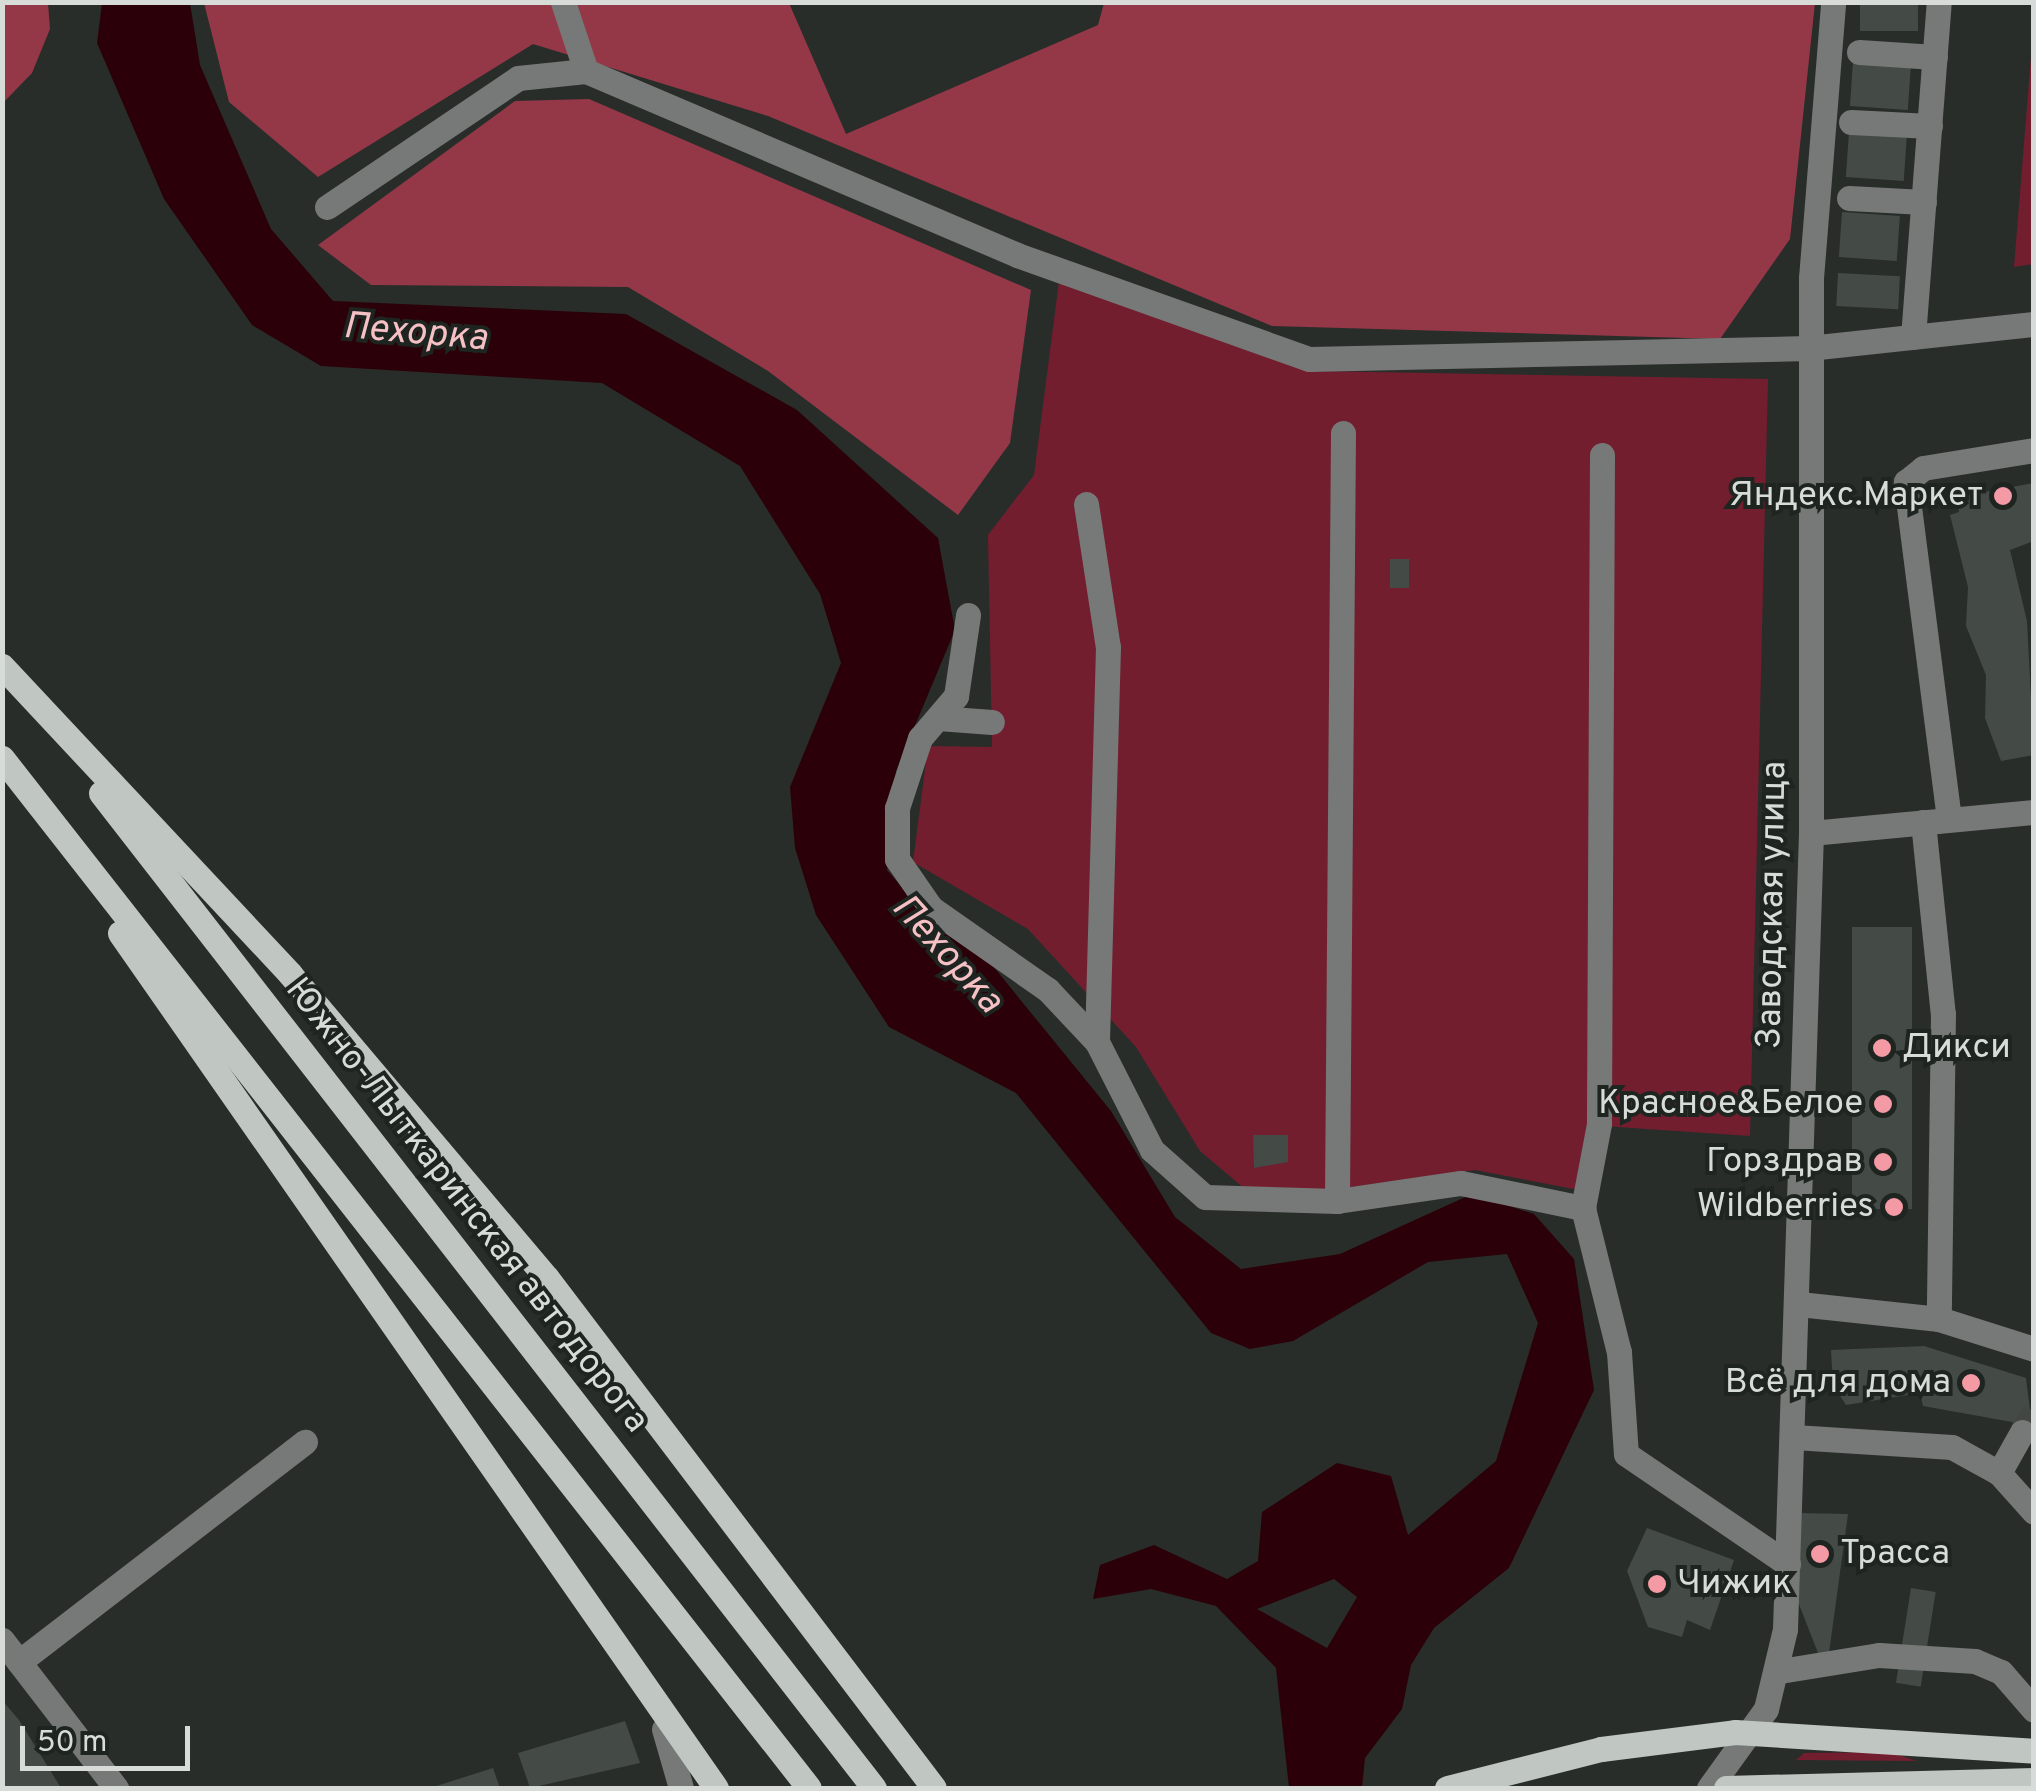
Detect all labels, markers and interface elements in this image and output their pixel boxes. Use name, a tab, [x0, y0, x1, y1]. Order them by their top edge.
water label: Пехорка	[341, 305, 489, 363]
place label: Яндекс.Маркет	[1729, 475, 1983, 517]
marker: Яндекс.Маркет	[1992, 485, 2014, 507]
street label: Заводская улица	[1749, 761, 1797, 1049]
water label: Пехорка	[881, 886, 1011, 1024]
street label: Южно-Лыткаринская автодорога	[275, 970, 657, 1442]
place label: Дикси	[1902, 1027, 2011, 1069]
marker: Дикси	[1871, 1037, 1893, 1059]
place label: Красное&Белое	[1598, 1083, 1863, 1125]
marker: Красное&Белое	[1872, 1093, 1894, 1115]
place label: Горздрав	[1706, 1141, 1863, 1183]
marker: Горздрав	[1872, 1151, 1894, 1173]
place label: Wildberries	[1697, 1186, 1874, 1228]
marker: Wildberries	[1883, 1196, 1905, 1218]
place label: Всё для дома	[1725, 1362, 1951, 1404]
marker: Всё для дома	[1960, 1372, 1982, 1394]
place label: Трасса	[1840, 1533, 1950, 1575]
marker: Трасса	[1809, 1543, 1831, 1565]
place label: Чижик	[1677, 1563, 1792, 1605]
marker: Чижик	[1646, 1573, 1668, 1595]
scale bar	[25, 1706, 195, 1768]
text: 50 m	[37, 1725, 107, 1762]

